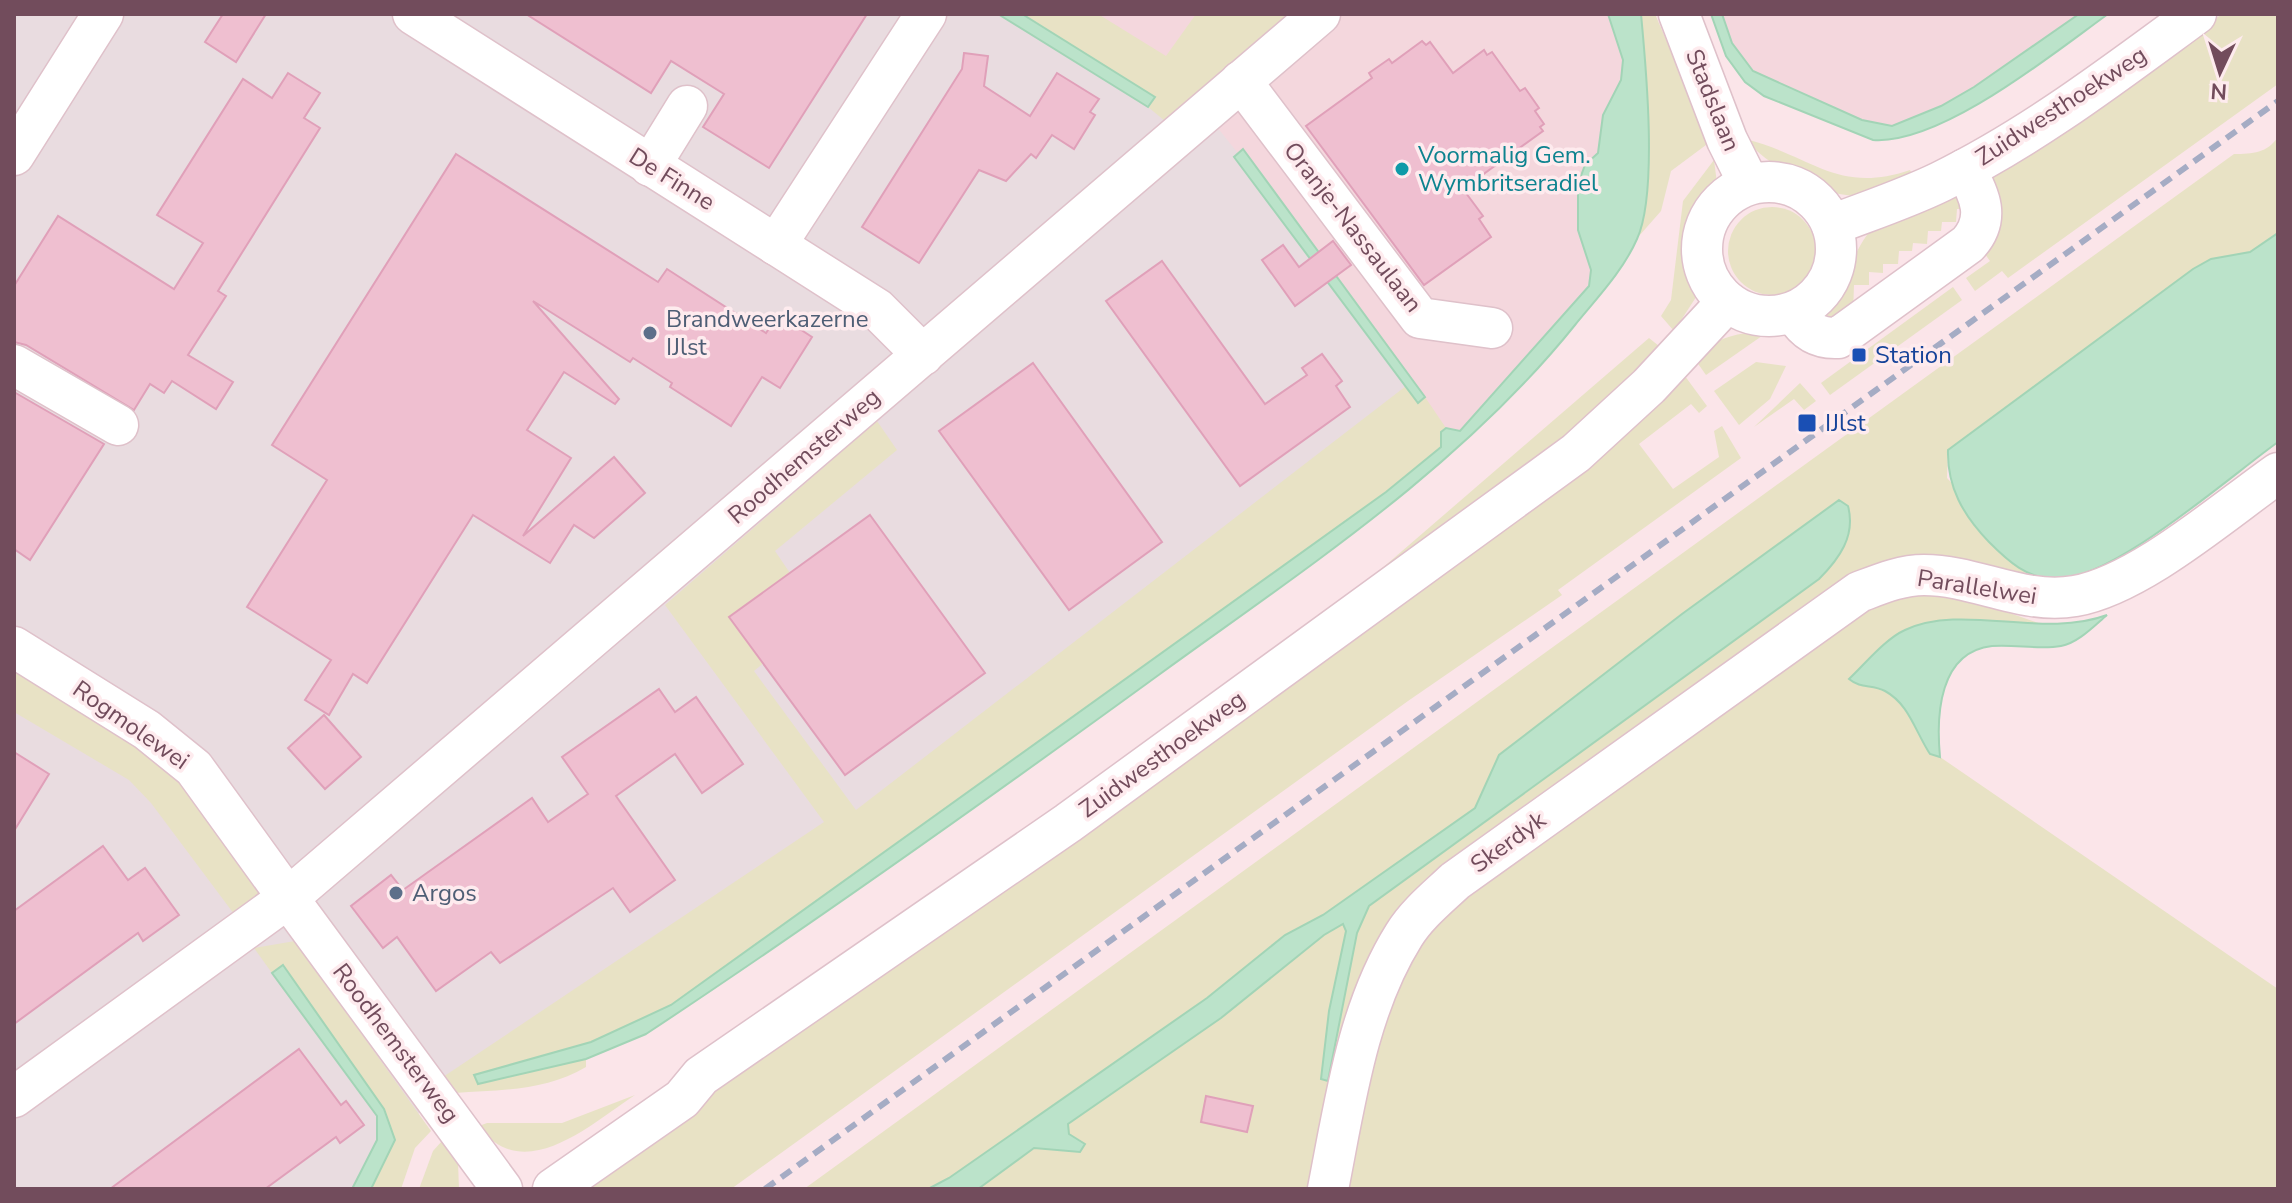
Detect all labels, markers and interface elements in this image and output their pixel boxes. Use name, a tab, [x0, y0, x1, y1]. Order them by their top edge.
north arrow	[2180, 32, 2260, 112]
street label: Zuidwesthoekweg	[1969, 39, 2153, 173]
street label: Stadslaan	[1678, 44, 1748, 156]
text: N	[2209, 75, 2228, 106]
street label: Oranje-Nassaulaan	[1276, 135, 1430, 319]
place label: Voormalig Gem. Wymbritseradiel	[1417, 139, 1598, 199]
street label: De Finne	[623, 140, 721, 218]
marker: Voormalig Gem. Wymbritseradiel	[1393, 160, 1411, 178]
place label: Brandweerkazerne IJlst	[666, 303, 868, 363]
marker: Brandweerkazerne IJlst	[641, 324, 659, 342]
place label: Station	[1875, 339, 1952, 371]
marker: Station	[1850, 346, 1868, 364]
street label: Roodhemsterweg	[721, 381, 887, 531]
place label: IJlst	[1825, 407, 1866, 439]
marker: IJlst	[1796, 412, 1818, 434]
street label: Parallelwei	[1915, 562, 2039, 612]
street label: Rogmolewei	[67, 673, 195, 777]
street label: Zuidwesthoekweg	[1073, 683, 1251, 825]
street label: Skerdyk	[1464, 803, 1553, 880]
place label: Argos	[412, 877, 477, 909]
marker: Argos	[387, 884, 405, 902]
street label: Roodhemsterweg	[325, 957, 467, 1129]

